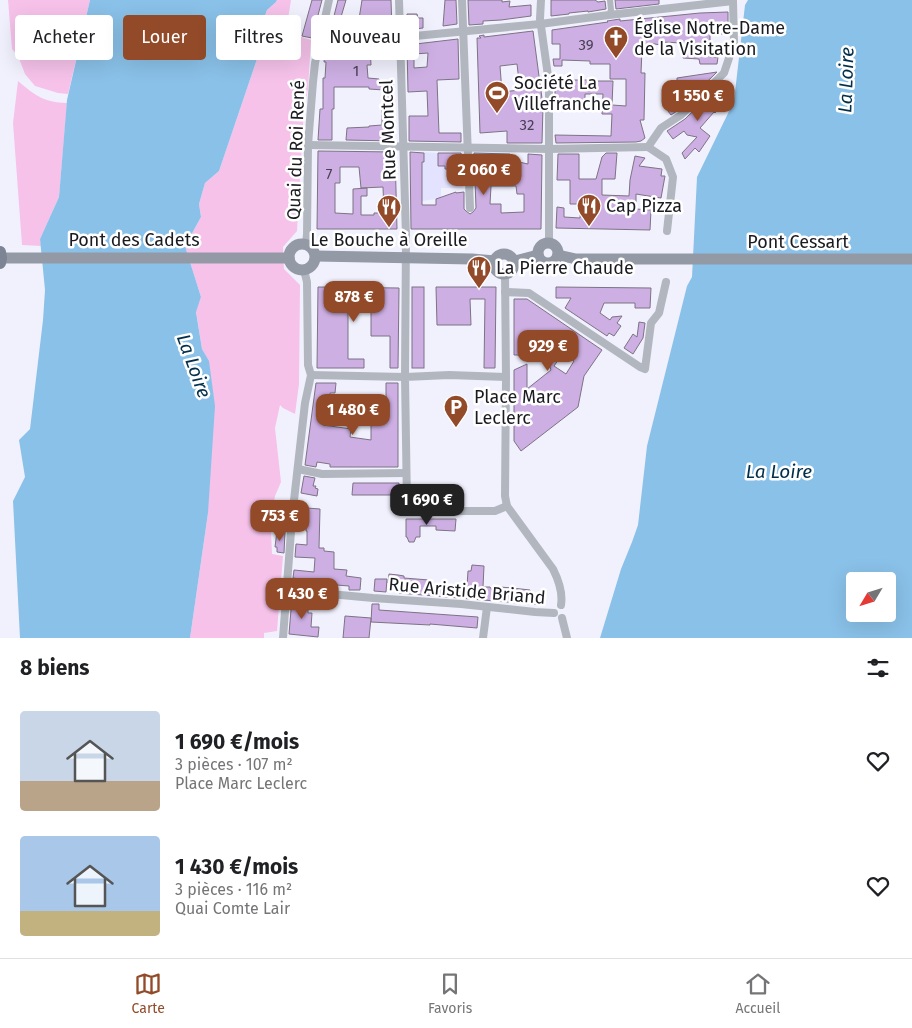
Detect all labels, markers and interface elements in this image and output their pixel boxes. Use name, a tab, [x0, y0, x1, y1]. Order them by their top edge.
chip: Acheter	[15, 15, 113, 60]
chip: Louer	[123, 15, 206, 60]
chip: Filtres	[216, 15, 301, 60]
chip: Nouveau	[311, 15, 419, 60]
place label: Église Notre-Dame de la Visitation	[634, 16, 785, 60]
church icon: Église Notre-Dame de la Visitation	[603, 25, 629, 59]
house number: 39	[578, 36, 594, 54]
water label: La Loire	[833, 46, 859, 114]
house number: 1	[353, 62, 359, 80]
place label: Société La Villefranche	[514, 72, 611, 115]
street label: Quai du Roi René	[283, 79, 309, 221]
street label: Rue Montcel	[375, 79, 401, 181]
sports icon: Société La Villefranche	[484, 80, 510, 114]
pin: 1 550 €	[652, 80, 744, 122]
text: 1 550 €	[673, 86, 723, 105]
house number: 32	[520, 116, 534, 134]
pin: 2 060 €	[438, 154, 530, 196]
text: 2 060 €	[457, 160, 511, 179]
house number: 7	[326, 165, 333, 183]
restaurant icon: Cap Pizza	[576, 193, 602, 227]
restaurant icon: Le Bouche à Oreille	[376, 194, 402, 228]
place label: Cap Pizza	[606, 195, 682, 217]
street label: Pont des Cadets	[68, 229, 200, 251]
place label: Le Bouche à Oreille	[310, 229, 468, 251]
street label: Pont Cessart	[747, 231, 849, 253]
restaurant icon: La Pierre Chaude	[466, 255, 492, 289]
place label: La Pierre Chaude	[496, 257, 634, 279]
pin: 878 €	[319, 280, 389, 323]
text: 878 €	[335, 287, 373, 306]
pin: 929 €	[513, 330, 583, 372]
water label: La Loire	[172, 331, 216, 401]
text: 929 €	[529, 336, 567, 355]
place label: Place Marc Leclerc	[474, 386, 561, 429]
pin: 1 480 €	[307, 394, 399, 436]
parking icon: Place Marc Leclerc	[443, 394, 469, 428]
text: 1 480 €	[327, 400, 379, 419]
water label: La Loire	[746, 460, 812, 483]
pin: 1 690 €	[381, 484, 473, 526]
text: 1 690 €	[401, 490, 453, 509]
pin: 753 €	[245, 500, 315, 542]
text: 753 €	[261, 506, 299, 525]
north arrow	[846, 572, 896, 622]
map controls	[846, 572, 896, 622]
street label: Rue Aristide Briand	[387, 573, 547, 609]
pin: 1 430 €	[256, 578, 348, 620]
text: 1 430 €	[277, 584, 327, 603]
icon: filters	[864, 654, 892, 682]
text: 8 biens	[20, 655, 90, 681]
text: 1 690 €/mois	[175, 729, 299, 755]
icon: home	[60, 731, 120, 791]
icon: heart	[864, 747, 892, 775]
text: 3 pièces · 107 m²	[175, 755, 293, 774]
text: Place Marc Leclerc	[175, 774, 307, 793]
text: 1 430 €/mois	[175, 854, 298, 880]
icon: home	[60, 856, 120, 916]
icon: heart	[864, 872, 892, 900]
text: 3 pièces · 116 m²	[175, 880, 292, 899]
text: Quai Comte Lair	[175, 899, 290, 918]
tab: Carte	[132, 970, 165, 1017]
tab: Favoris	[428, 970, 472, 1017]
tab: Accueil	[736, 970, 780, 1017]

